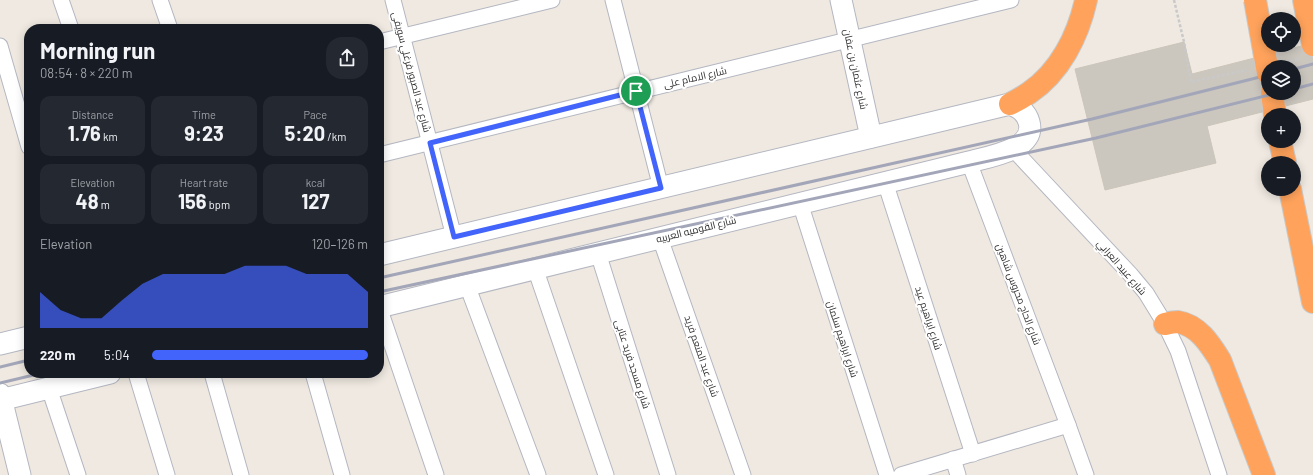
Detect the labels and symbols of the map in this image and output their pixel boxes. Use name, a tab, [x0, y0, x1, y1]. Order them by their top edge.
street label: شارع عبد الصبور فرغلي سويفى	[388, 10, 434, 134]
street label: شارع عثمان بن عفان	[841, 28, 870, 111]
street label: شارع الامام على	[662, 64, 728, 92]
pin	[619, 74, 653, 108]
street label: شارع القوميه العربيه	[655, 213, 738, 246]
street label: شارع عبيد العرابي	[1093, 237, 1149, 298]
street label: شارع الحاج محروس شاهين	[993, 242, 1044, 347]
street label: شارع ابراهيم عيد	[911, 285, 945, 352]
street label: شارع ابراهيم سلمان	[823, 299, 861, 379]
street label: شارع عبد المنعم فريد	[681, 314, 722, 399]
street label: شارع مسجد فريد عتابى	[612, 318, 653, 410]

